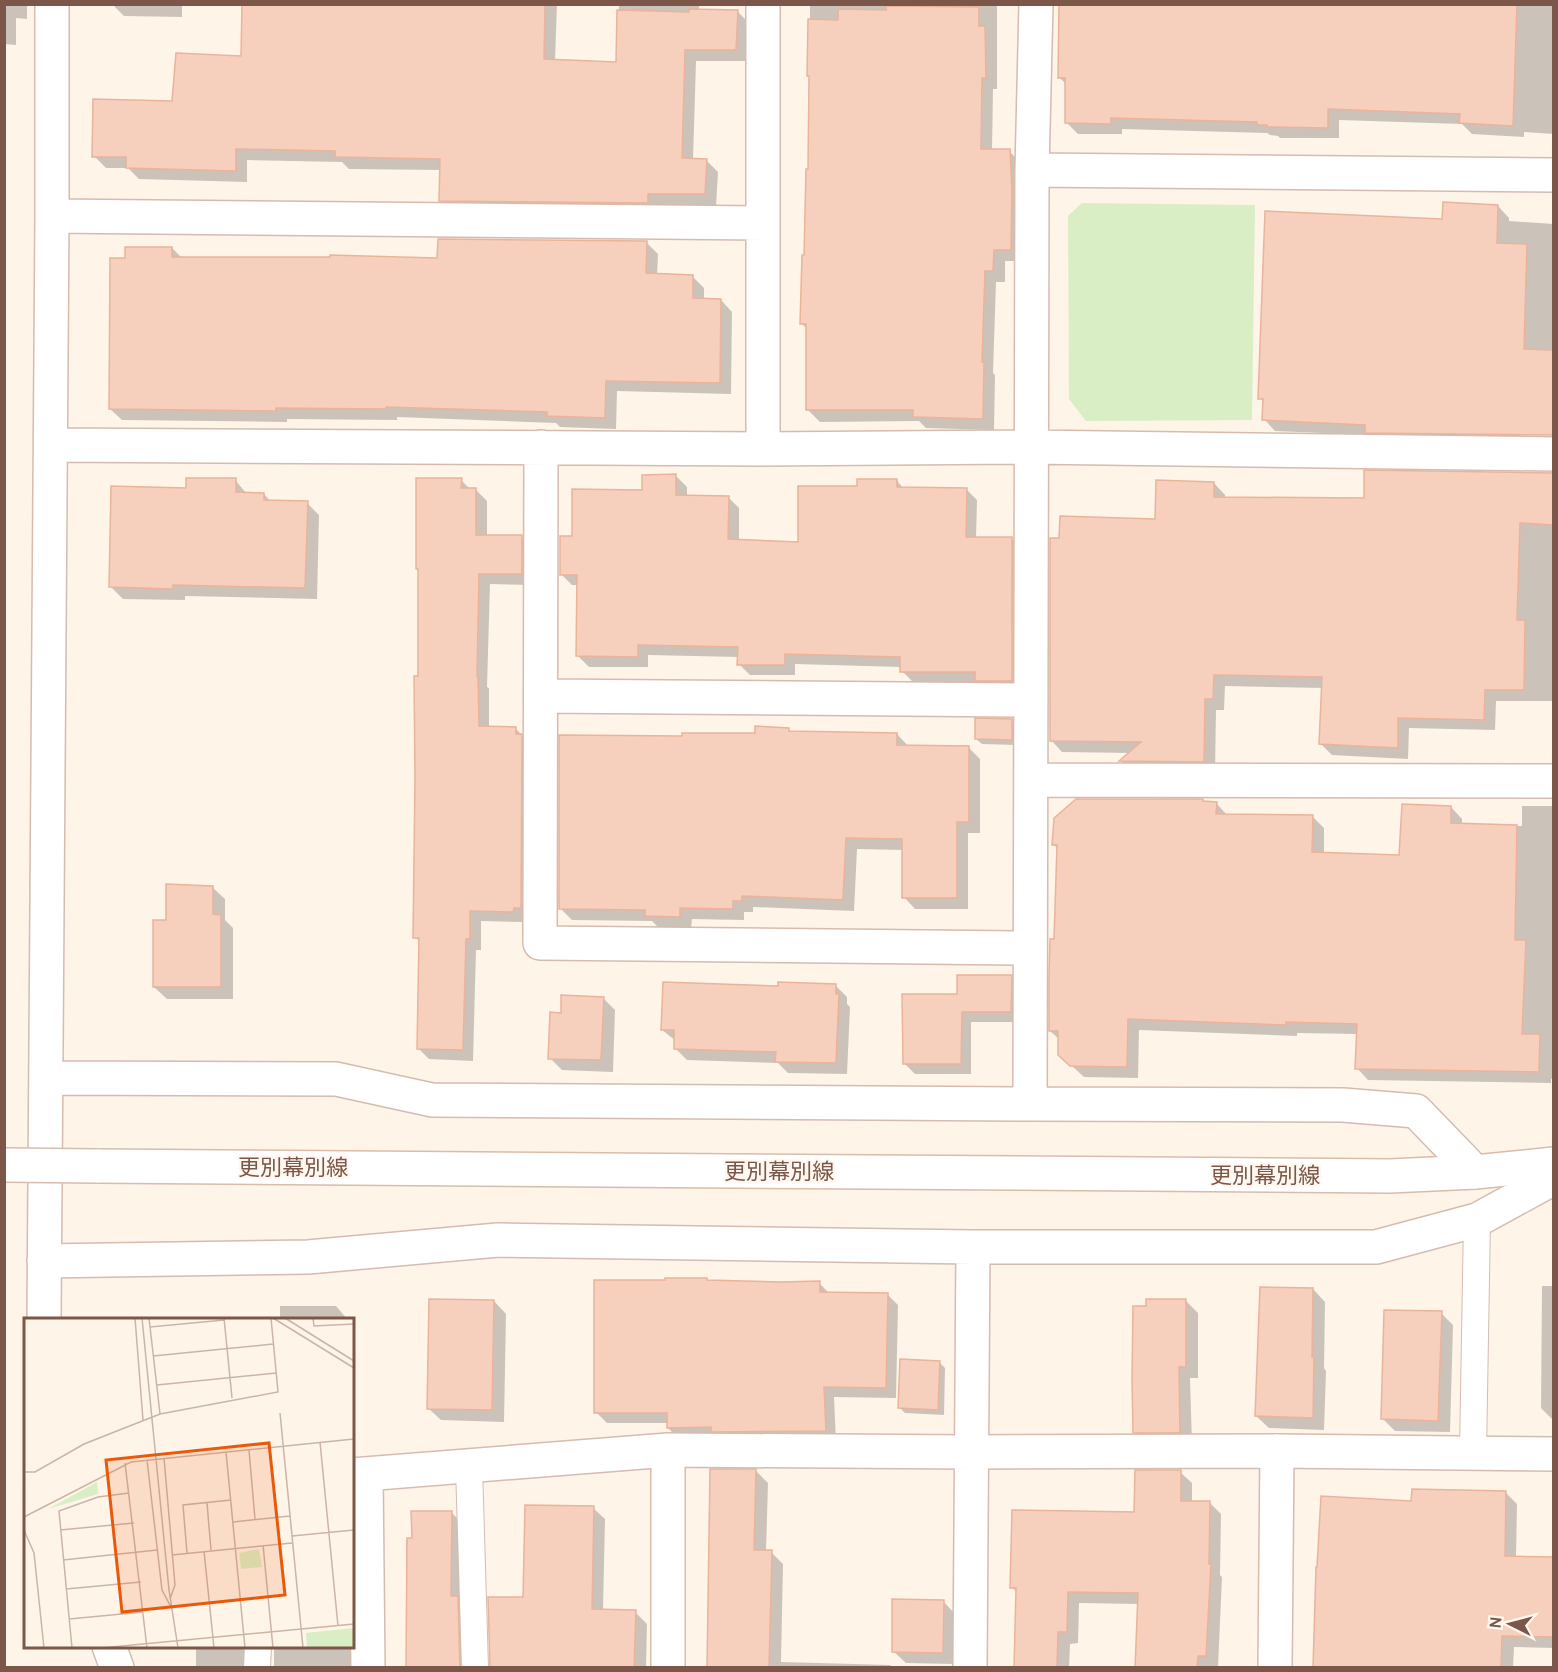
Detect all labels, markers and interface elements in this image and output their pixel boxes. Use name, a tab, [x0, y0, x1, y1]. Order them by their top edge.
street label: 更別幕別線	[238, 1154, 348, 1181]
street label: 更別幕別線	[724, 1158, 834, 1185]
street label: 更別幕別線	[1210, 1162, 1320, 1189]
inset map	[24, 1318, 354, 1648]
north arrow	[1480, 1594, 1540, 1654]
text: N	[1486, 1616, 1506, 1629]

